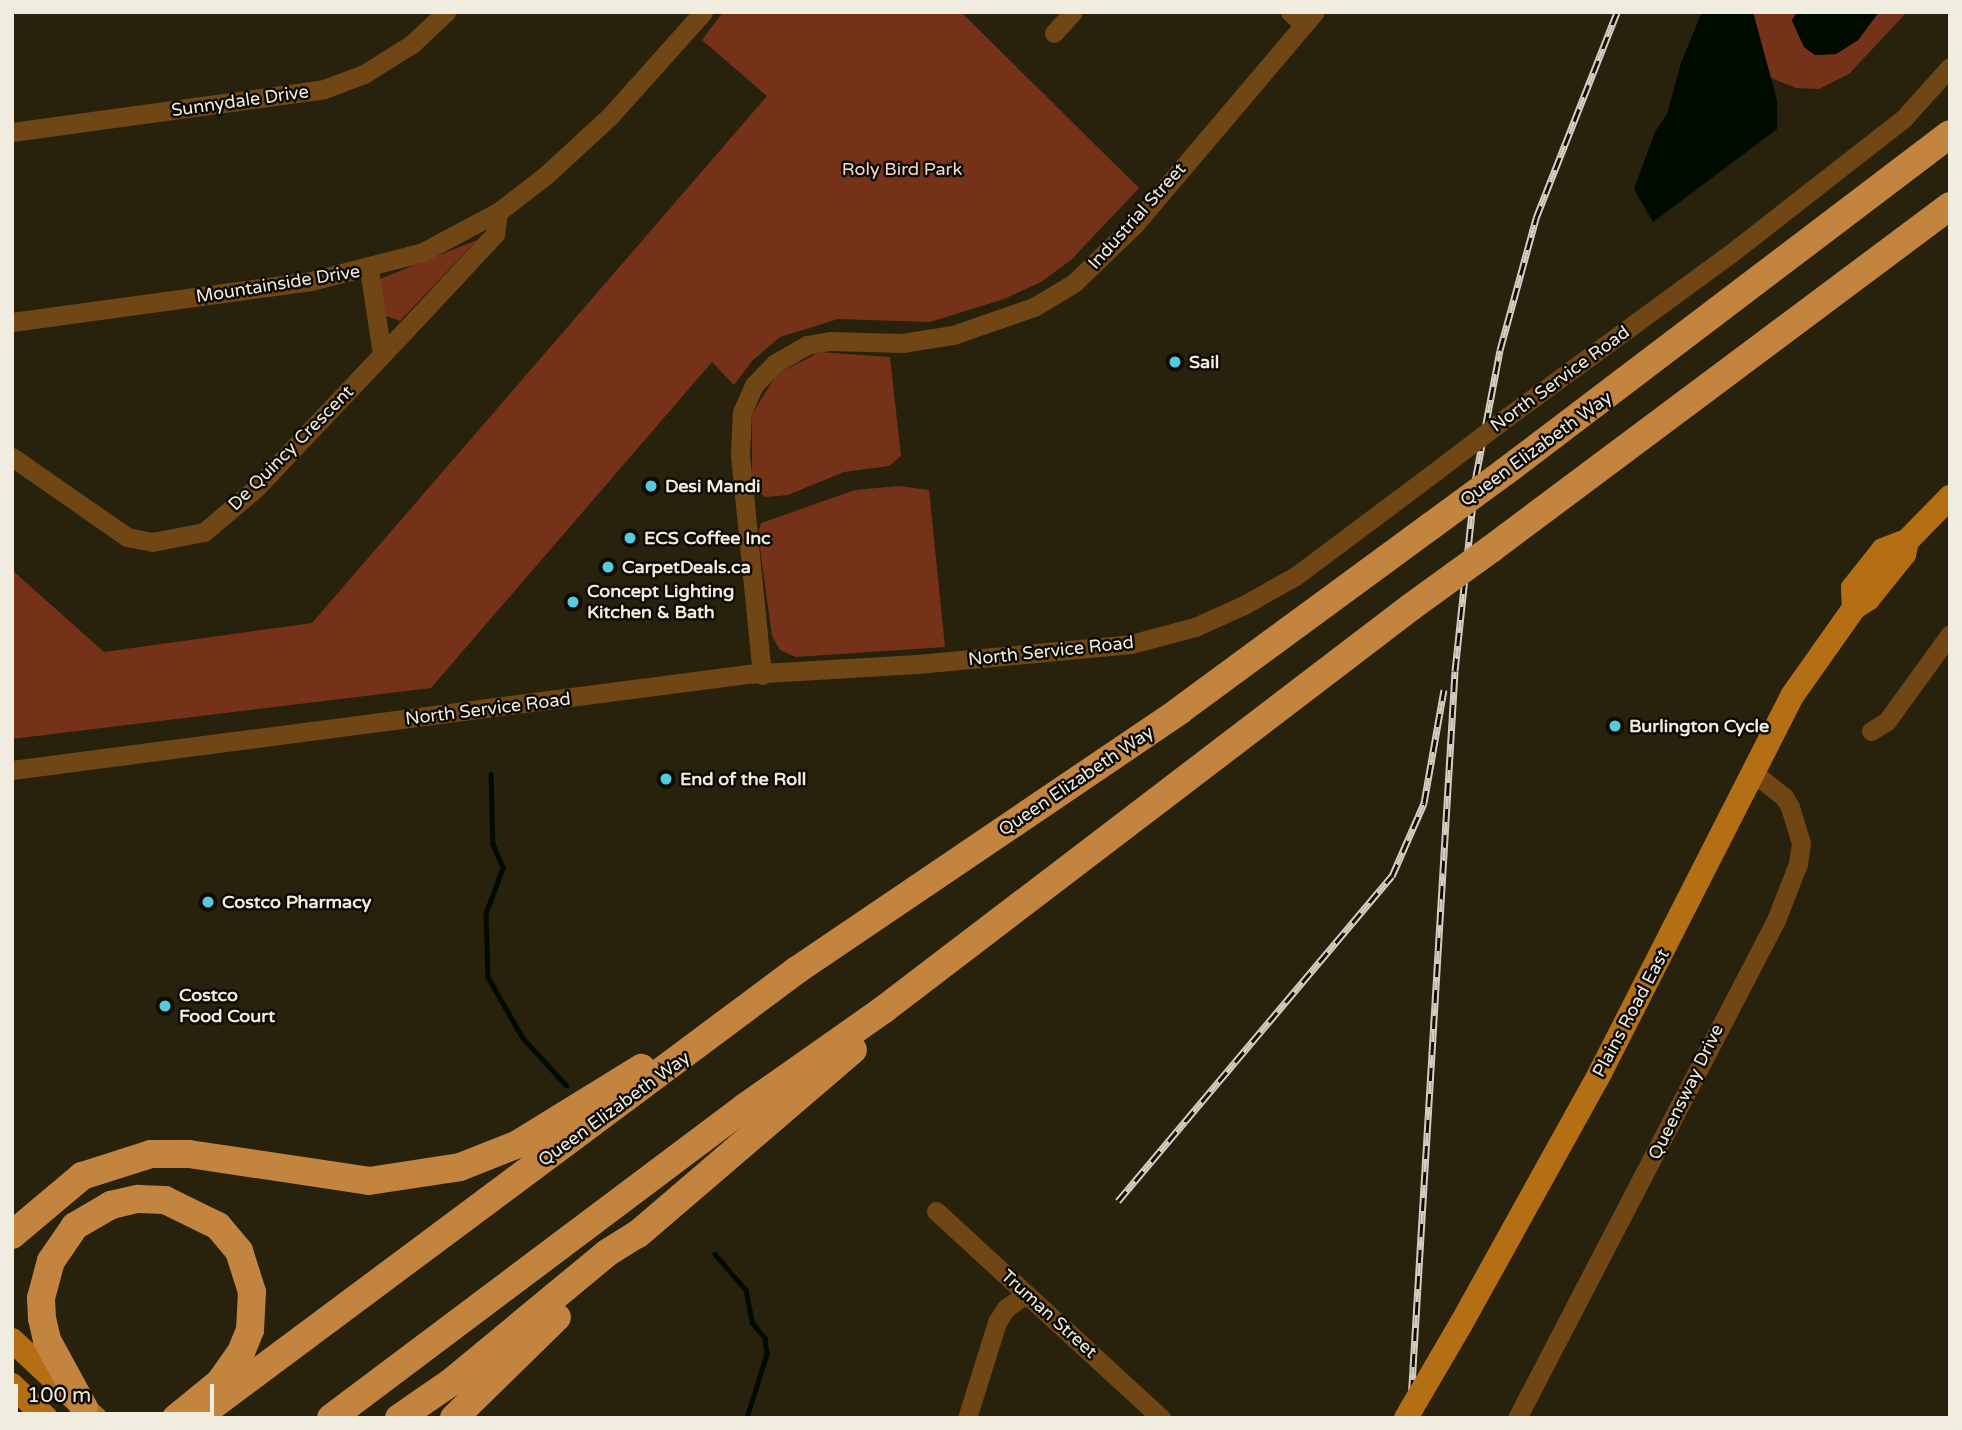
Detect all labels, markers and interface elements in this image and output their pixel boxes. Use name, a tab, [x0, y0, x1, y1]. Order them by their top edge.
street label: Sunnydale Drive	[170, 81, 310, 121]
park label: Roly Bird Park	[842, 158, 962, 180]
street label: Industrial Street	[1084, 158, 1190, 274]
street label: Mountainside Drive	[194, 260, 362, 308]
street label: North Service Road	[1486, 321, 1634, 437]
place label: Sail	[1189, 351, 1219, 373]
marker: Sail	[1167, 354, 1183, 370]
street label: De Quincy Crescent	[224, 381, 358, 515]
street label: Queen Elizabeth Way	[1456, 387, 1616, 511]
place label: Desi Mandi	[665, 475, 760, 497]
marker: Desi Mandi	[643, 478, 659, 494]
place label: ECS Coffee Inc	[644, 527, 771, 549]
marker: ECS Coffee Inc	[622, 530, 638, 546]
place label: CarpetDeals.ca	[622, 556, 751, 578]
marker: CarpetDeals.ca	[600, 559, 616, 575]
place label: Concept Lighting Kitchen & Bath	[587, 581, 734, 624]
marker: Concept Lighting Kitchen & Bath	[565, 594, 581, 610]
street label: North Service Road	[967, 632, 1135, 670]
street label: North Service Road	[404, 688, 572, 730]
place label: Burlington Cycle	[1629, 715, 1769, 737]
marker: Burlington Cycle	[1607, 718, 1623, 734]
street label: Queen Elizabeth Way	[994, 721, 1158, 841]
place label: End of the Roll	[680, 768, 806, 790]
marker: End of the Roll	[658, 771, 674, 787]
place label: Costco Pharmacy	[222, 891, 371, 913]
marker: Costco Pharmacy	[200, 894, 216, 910]
street label: Plains Road East	[1588, 945, 1674, 1081]
place label: Costco Food Court	[179, 985, 275, 1028]
marker: Costco Food Court	[157, 998, 173, 1014]
street label: Queensway Drive	[1644, 1021, 1728, 1163]
street label: Queen Elizabeth Way	[534, 1047, 694, 1171]
street label: Truman Street	[997, 1265, 1101, 1363]
scale bar	[18, 1370, 217, 1414]
text: 100 m	[27, 1383, 91, 1408]

